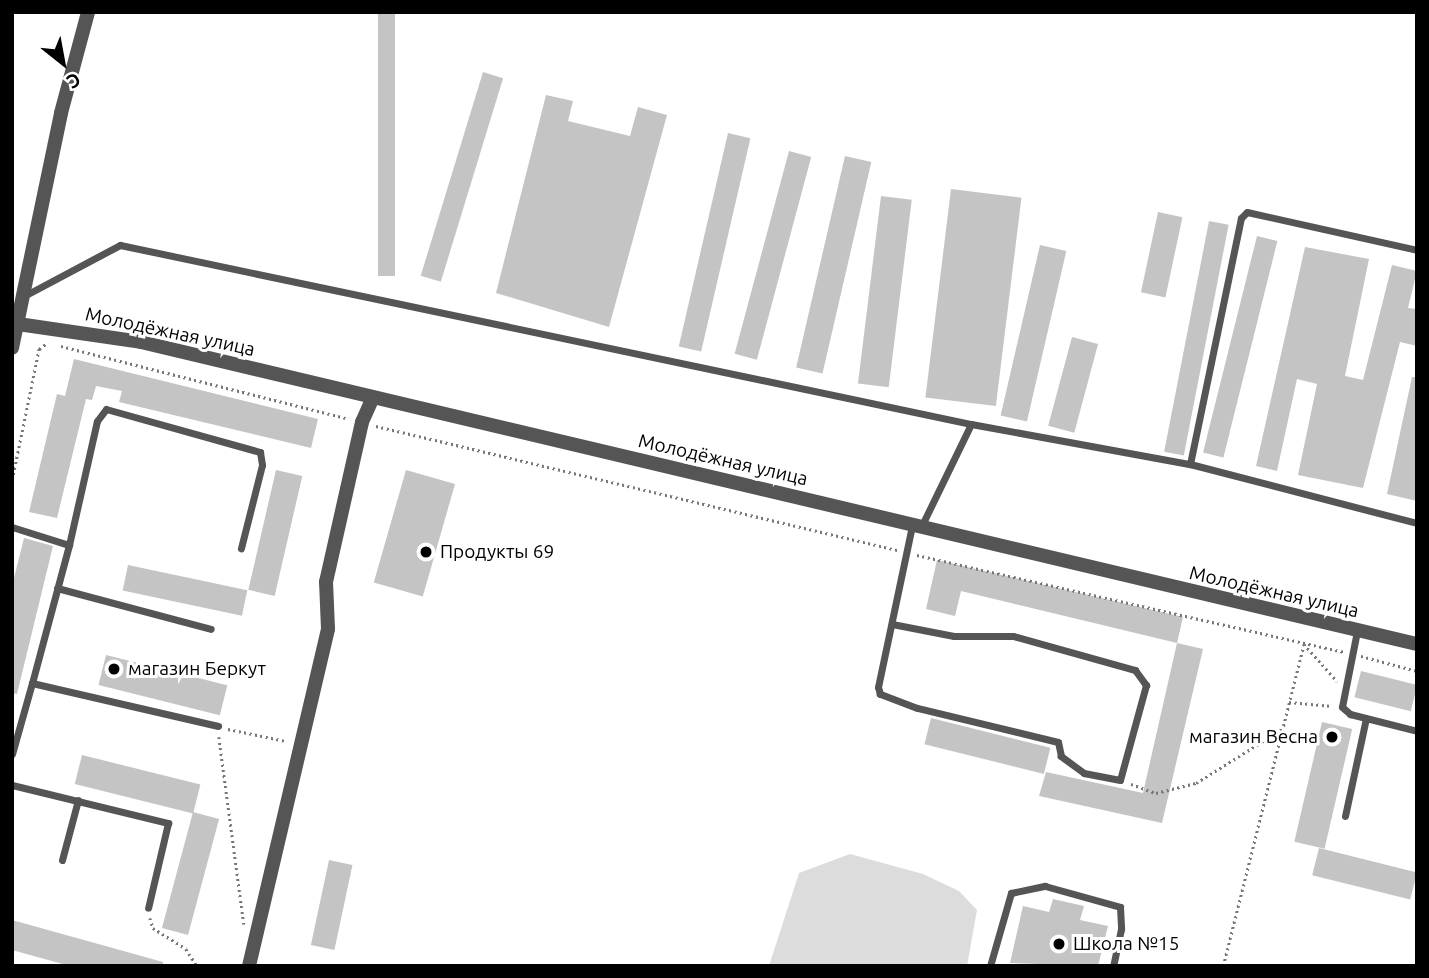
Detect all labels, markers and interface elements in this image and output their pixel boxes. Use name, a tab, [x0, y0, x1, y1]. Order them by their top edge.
north arrow	[28, 28, 98, 98]
text: С	[63, 68, 85, 94]
street label: Молодёжная улица	[83, 303, 257, 361]
street label: Молодёжная улица	[636, 429, 810, 491]
place label: Продукты 69	[440, 541, 554, 563]
marker: Продукты 69	[418, 544, 434, 560]
street label: Молодёжная улица	[1187, 561, 1361, 623]
place label: магазин Беркут	[128, 658, 266, 680]
marker: магазин Беркут	[106, 661, 122, 677]
place label: магазин Весна	[1189, 726, 1318, 748]
marker: магазин Весна	[1324, 729, 1340, 745]
place label: Школа №15	[1073, 933, 1180, 955]
marker: Школа №15	[1051, 936, 1067, 952]

